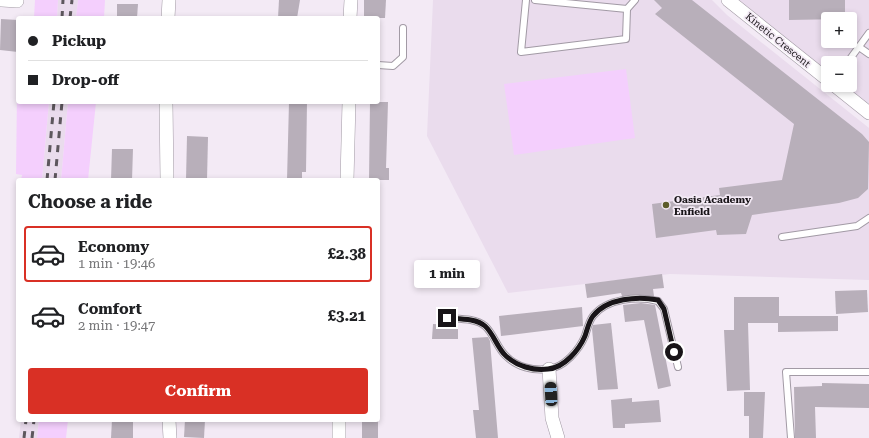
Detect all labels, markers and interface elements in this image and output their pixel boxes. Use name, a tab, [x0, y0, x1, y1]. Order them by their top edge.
street label: Kinetic Crescent	[743, 11, 813, 70]
map controls	[821, 12, 857, 92]
button: +	[821, 12, 857, 48]
text: Pickup	[52, 32, 106, 50]
button: −	[821, 56, 857, 92]
text: Drop-off	[52, 71, 119, 89]
text: Choose a ride	[28, 191, 152, 212]
place label: Oasis Academy Enfield	[674, 194, 751, 217]
marker: Oasis Academy Enfield	[661, 200, 671, 210]
icon: car	[30, 236, 66, 272]
text: Economy	[78, 238, 149, 256]
text: £2.38	[328, 245, 366, 263]
text: 1 min · 19:46	[78, 256, 155, 271]
callout: 1 min	[414, 260, 480, 288]
text: 1 min	[429, 266, 465, 281]
icon: car	[30, 298, 66, 334]
text: Comfort	[78, 300, 142, 318]
text: £3.21	[328, 307, 366, 325]
route end	[438, 309, 456, 327]
text: 2 min · 19:47	[78, 318, 155, 333]
route start	[665, 343, 683, 361]
button: Confirm	[28, 368, 368, 414]
car	[544, 382, 558, 406]

